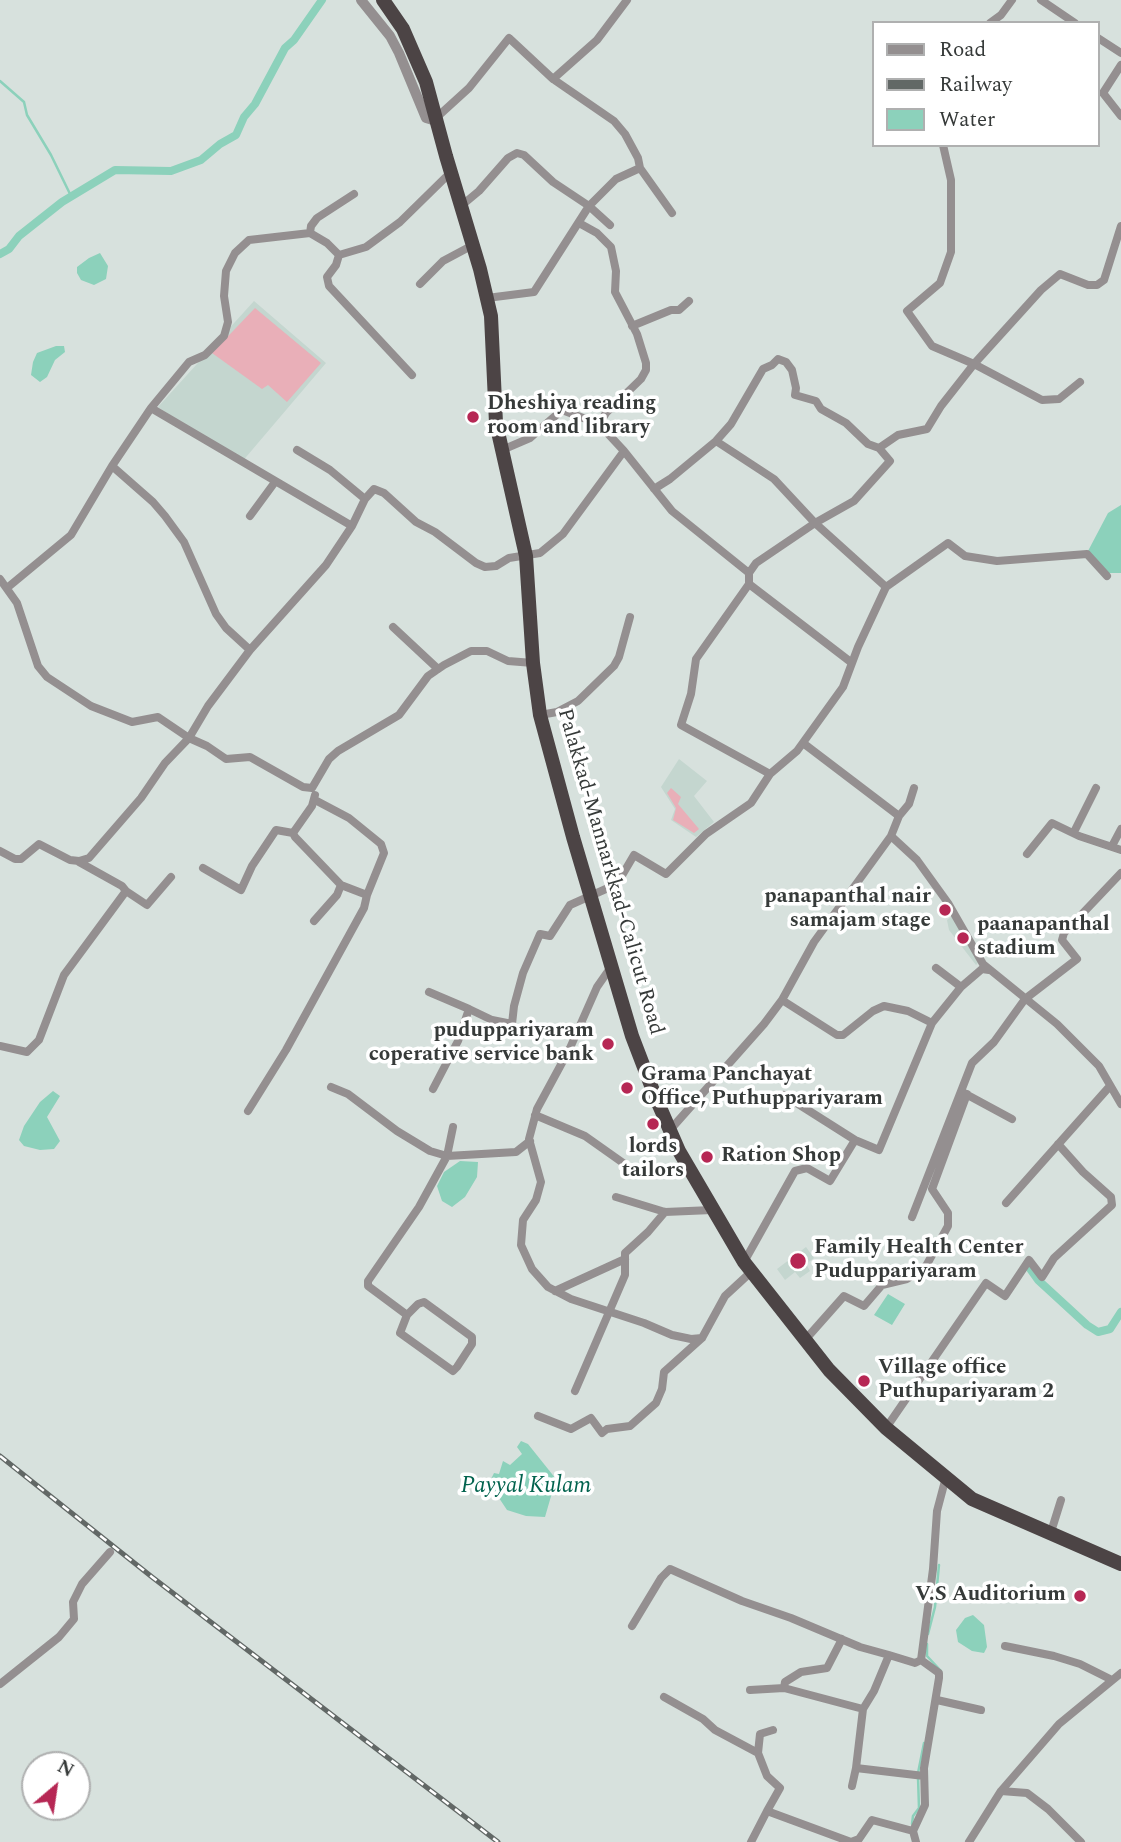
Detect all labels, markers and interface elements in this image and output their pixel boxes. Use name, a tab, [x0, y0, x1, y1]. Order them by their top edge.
legend	[872, 21, 1100, 147]
text: Road	[939, 34, 986, 66]
text: Railway	[939, 69, 1012, 101]
text: Water	[939, 104, 995, 136]
place label: Dheshiya reading room and library	[487, 392, 656, 442]
marker: Dheshiya reading room and library	[465, 409, 481, 425]
street label: Palakkad-Mannarkkad-Calicut Road	[550, 706, 668, 1038]
place label: panapanthal nair samajam stage	[764, 885, 931, 935]
marker: panapanthal nair samajam stage	[937, 902, 953, 918]
place label: paanapanthal stadium	[977, 913, 1110, 963]
marker: paanapanthal stadium	[955, 930, 971, 946]
place label: puduppariyaram coperative service bank	[369, 1019, 594, 1069]
marker: puduppariyaram coperative service bank	[600, 1036, 616, 1052]
place label: Grama Panchayat Office, Puthuppariyaram	[641, 1063, 883, 1113]
marker: Grama Panchayat Office, Puthuppariyaram	[619, 1080, 635, 1096]
marker: lords tailors	[645, 1116, 661, 1132]
place label: lords tailors	[622, 1135, 684, 1185]
place label: Ration Shop	[721, 1144, 841, 1170]
marker: Ration Shop	[699, 1149, 715, 1165]
place label: Family Health Center Puduppariyaram	[814, 1236, 1023, 1286]
marker: Family Health Center Puduppariyaram	[788, 1251, 808, 1271]
place label: Village office Puthupariyaram 2	[878, 1356, 1054, 1406]
marker: Village office Puthupariyaram 2	[856, 1373, 872, 1389]
water label: Payyal Kulam	[461, 1473, 591, 1501]
place label: V.S Auditorium	[915, 1583, 1066, 1609]
marker: V.S Auditorium	[1072, 1588, 1088, 1604]
north arrow	[21, 1751, 91, 1821]
text: N	[52, 1752, 79, 1785]

